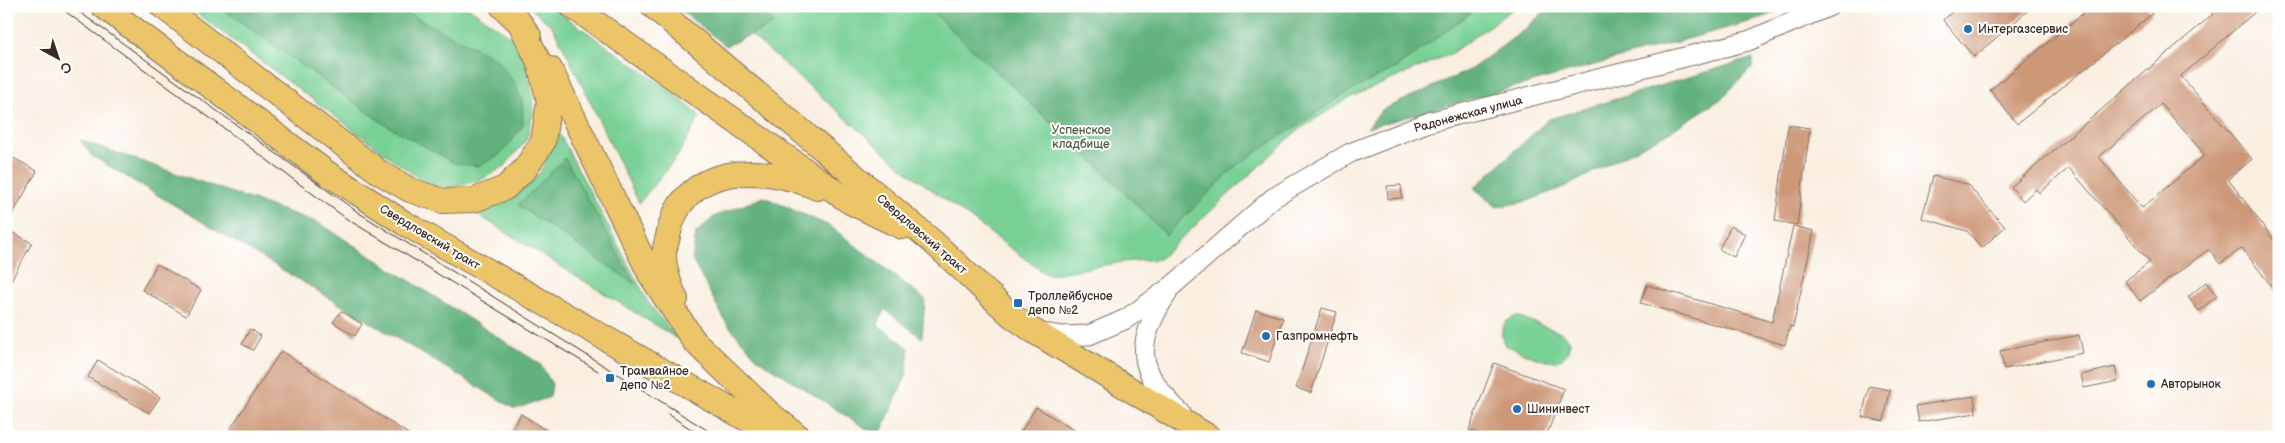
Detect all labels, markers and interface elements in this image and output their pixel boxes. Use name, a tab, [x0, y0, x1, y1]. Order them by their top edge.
place label: Интергазсервис	[1978, 22, 2068, 37]
marker: Интергазсервис	[1962, 23, 1974, 35]
north arrow	[32, 32, 82, 82]
text: С	[57, 58, 75, 77]
street label: Радонежская улица	[1412, 93, 1524, 136]
park label: Успенское кладбище	[1051, 123, 1111, 152]
street label: Свердловский тракт	[873, 191, 970, 278]
street label: Свердловский тракт	[377, 201, 483, 274]
place label: Троллейбусное депо №2	[1028, 289, 1113, 318]
marker: Троллейбусное депо №2	[1012, 297, 1024, 309]
place label: Газпромнефть	[1276, 329, 1358, 344]
marker: Газпромнефть	[1260, 330, 1272, 342]
place label: Трамвайное депо №2	[620, 364, 689, 393]
marker: Трамвайное депо №2	[604, 372, 616, 384]
place label: Авторынок	[2160, 377, 2222, 392]
marker: Авторынок	[2145, 378, 2157, 390]
place label: Шининвест	[1527, 402, 1590, 417]
marker: Шининвест	[1511, 403, 1523, 415]

